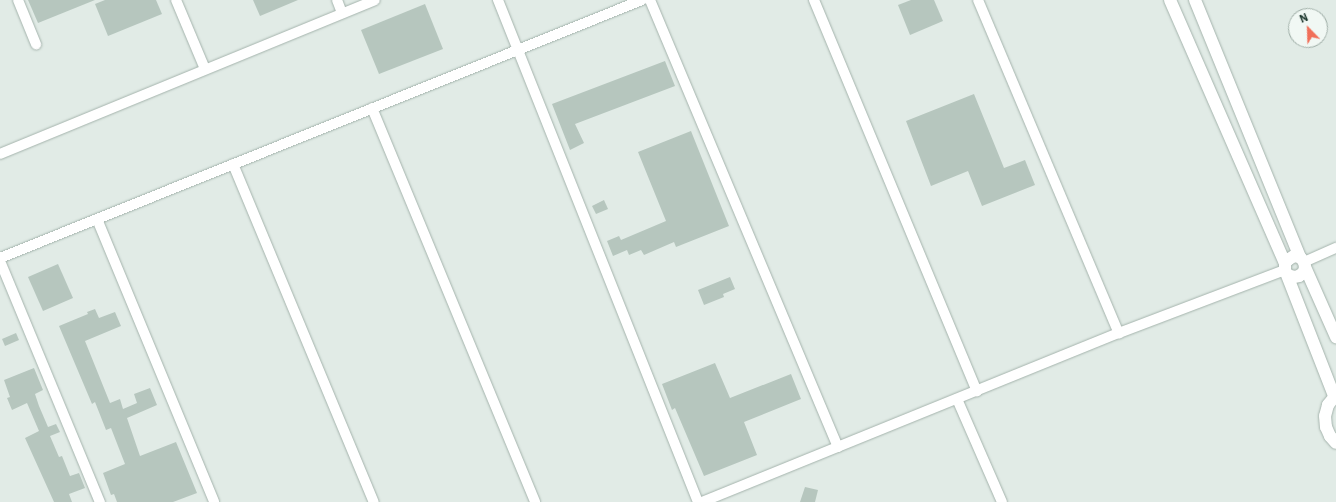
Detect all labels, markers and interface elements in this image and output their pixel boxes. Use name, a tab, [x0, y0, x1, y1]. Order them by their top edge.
north arrow	[1288, 8, 1328, 48]
text: N	[1297, 10, 1310, 26]

